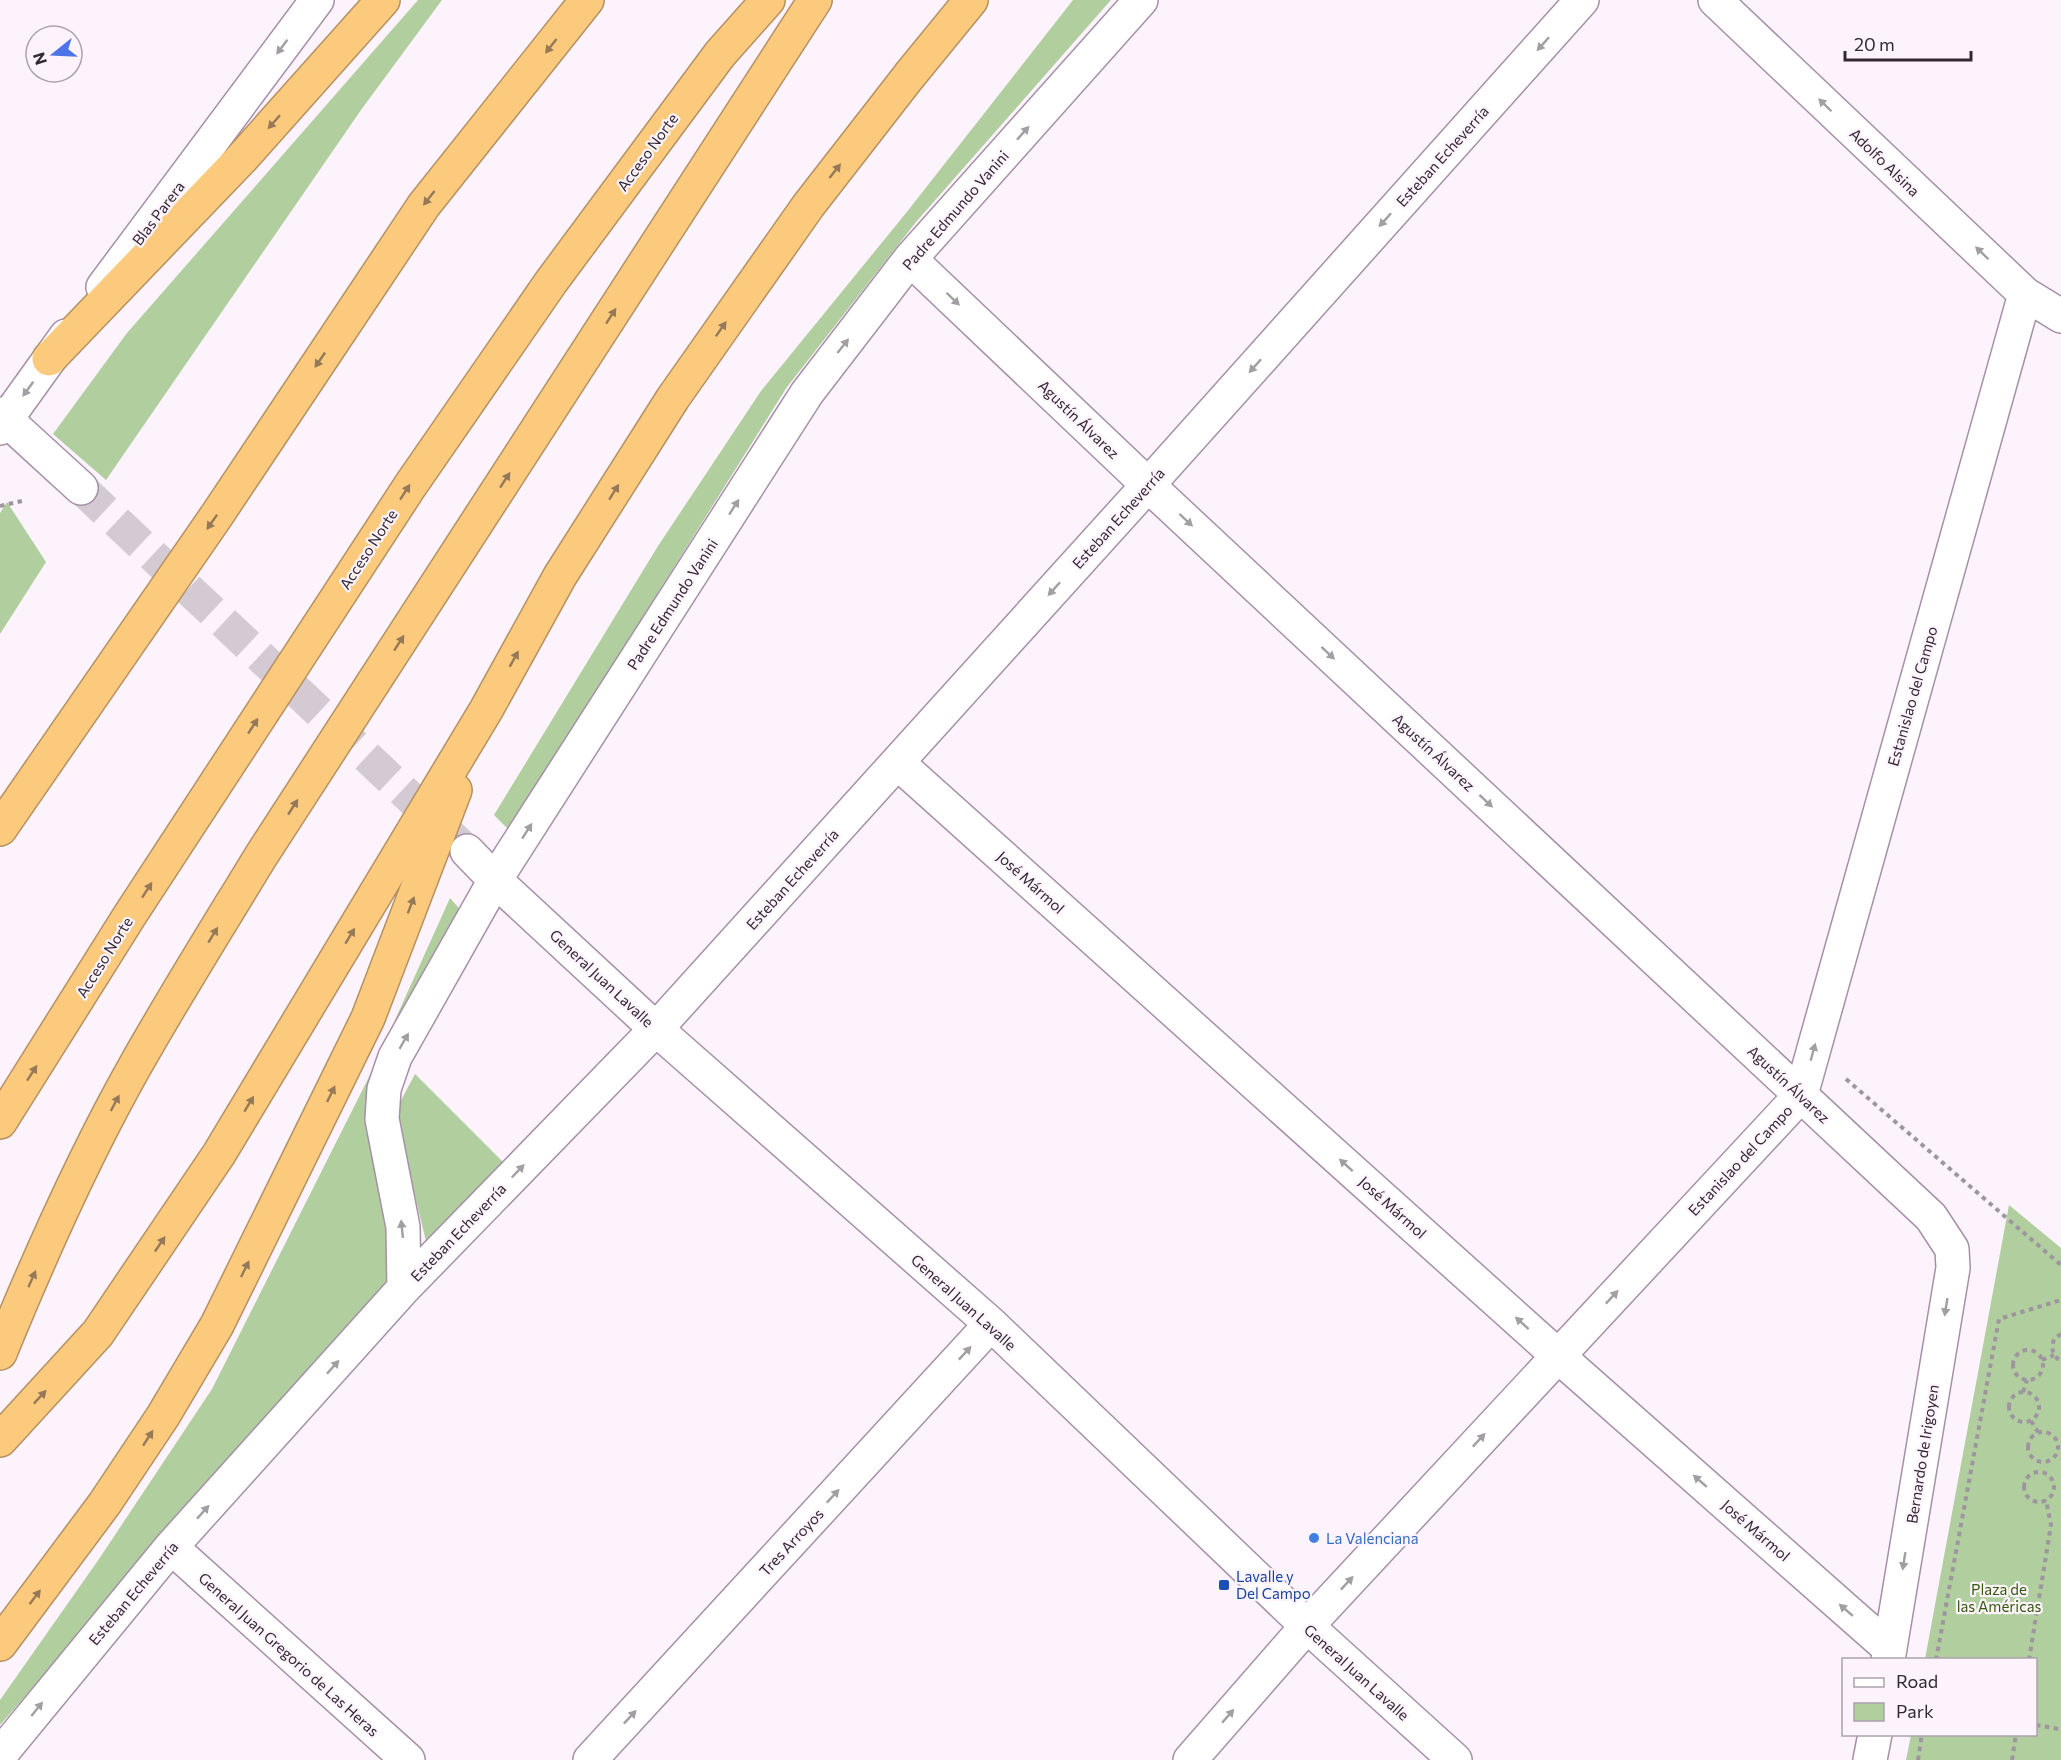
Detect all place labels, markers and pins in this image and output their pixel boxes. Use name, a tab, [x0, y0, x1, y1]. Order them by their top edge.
place label: La Valenciana	[1326, 1529, 1419, 1547]
marker: La Valenciana	[1307, 1531, 1321, 1545]
place label: Lavalle y Del Campo	[1236, 1567, 1311, 1602]
marker: Lavalle y Del Campo	[1217, 1578, 1231, 1592]

